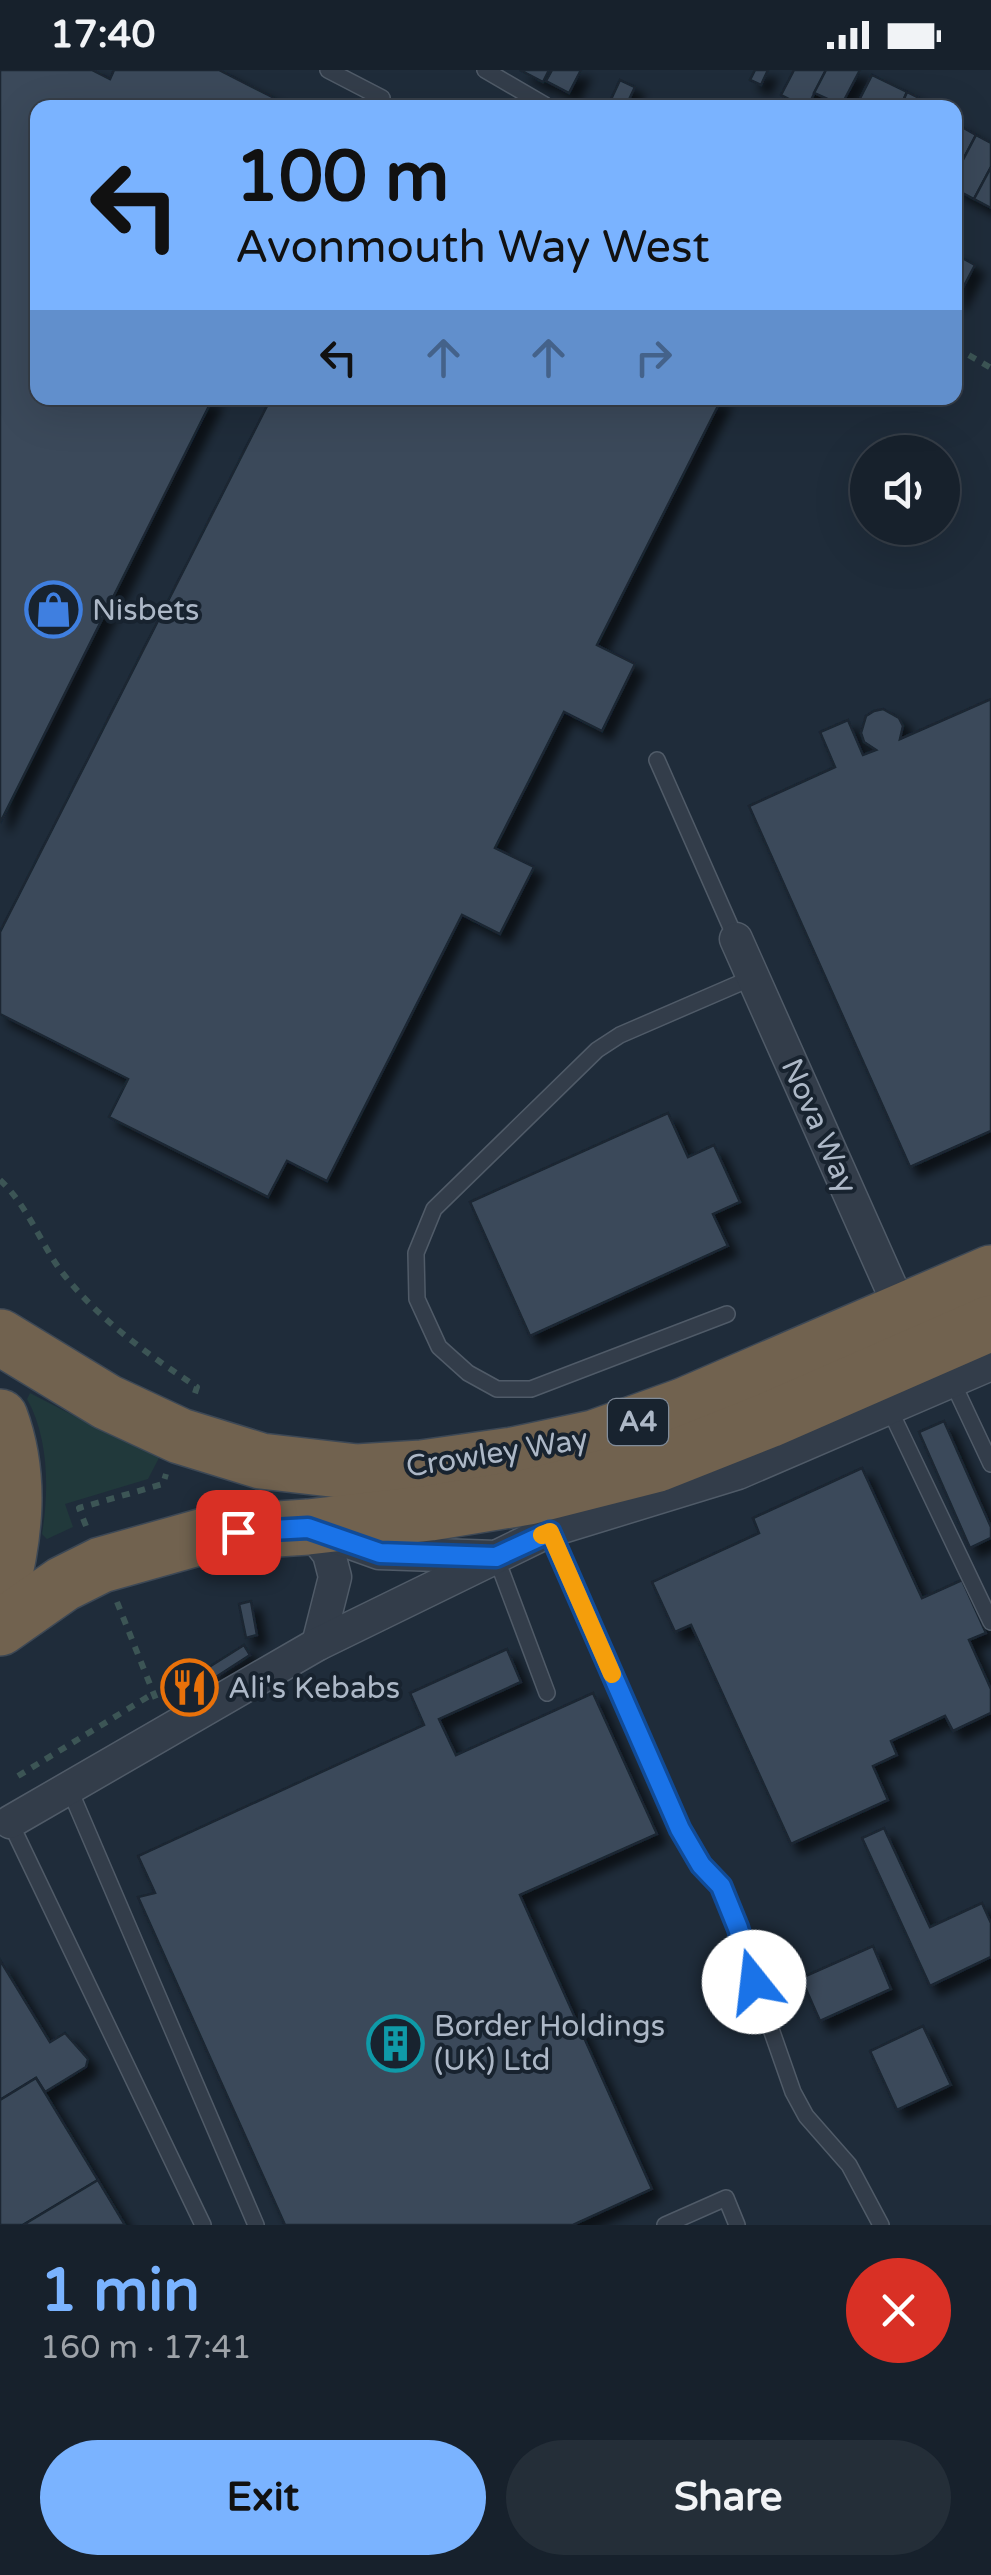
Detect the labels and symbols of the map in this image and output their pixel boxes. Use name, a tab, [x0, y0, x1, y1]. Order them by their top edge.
shop icon: Nisbets	[23, 580, 83, 640]
place label: Nisbets	[92, 592, 199, 629]
street label: Nova Way	[773, 1053, 865, 1199]
road number: A4	[608, 1399, 668, 1445]
street label: Crowley Way	[403, 1420, 591, 1486]
pin	[196, 1490, 281, 1575]
restaurant icon: Ali's Kebabs	[159, 1658, 219, 1718]
place label: Ali's Kebabs	[228, 1670, 400, 1707]
position arrow	[702, 1930, 806, 2034]
place label: Border Holdings (UK) Ltd	[434, 2008, 665, 2079]
building icon: Border Holdings (UK) Ltd	[365, 2013, 425, 2073]

